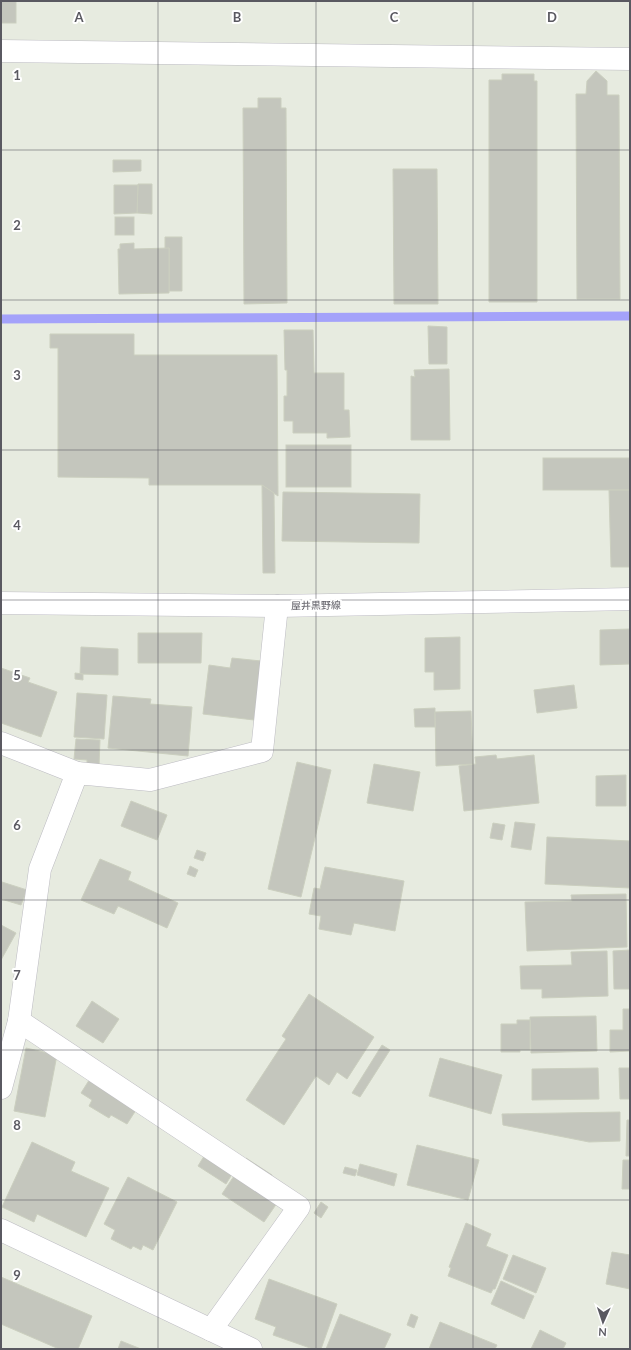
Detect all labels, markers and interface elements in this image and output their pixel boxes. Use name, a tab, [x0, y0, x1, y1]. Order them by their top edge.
text: A	[73, 9, 84, 25]
text: B	[233, 9, 242, 25]
text: C	[390, 9, 399, 25]
text: D	[547, 9, 557, 25]
text: 1	[13, 67, 21, 83]
text: 2	[13, 217, 21, 233]
text: 3	[13, 367, 21, 383]
text: 4	[13, 517, 21, 533]
street label: 屋井黒野線	[291, 599, 341, 611]
text: 5	[13, 667, 21, 683]
text: 6	[13, 817, 21, 833]
text: 7	[13, 967, 21, 983]
text: 8	[13, 1117, 21, 1133]
text: 9	[13, 1267, 21, 1283]
north arrow	[583, 1302, 623, 1342]
text: N	[598, 1326, 607, 1339]

